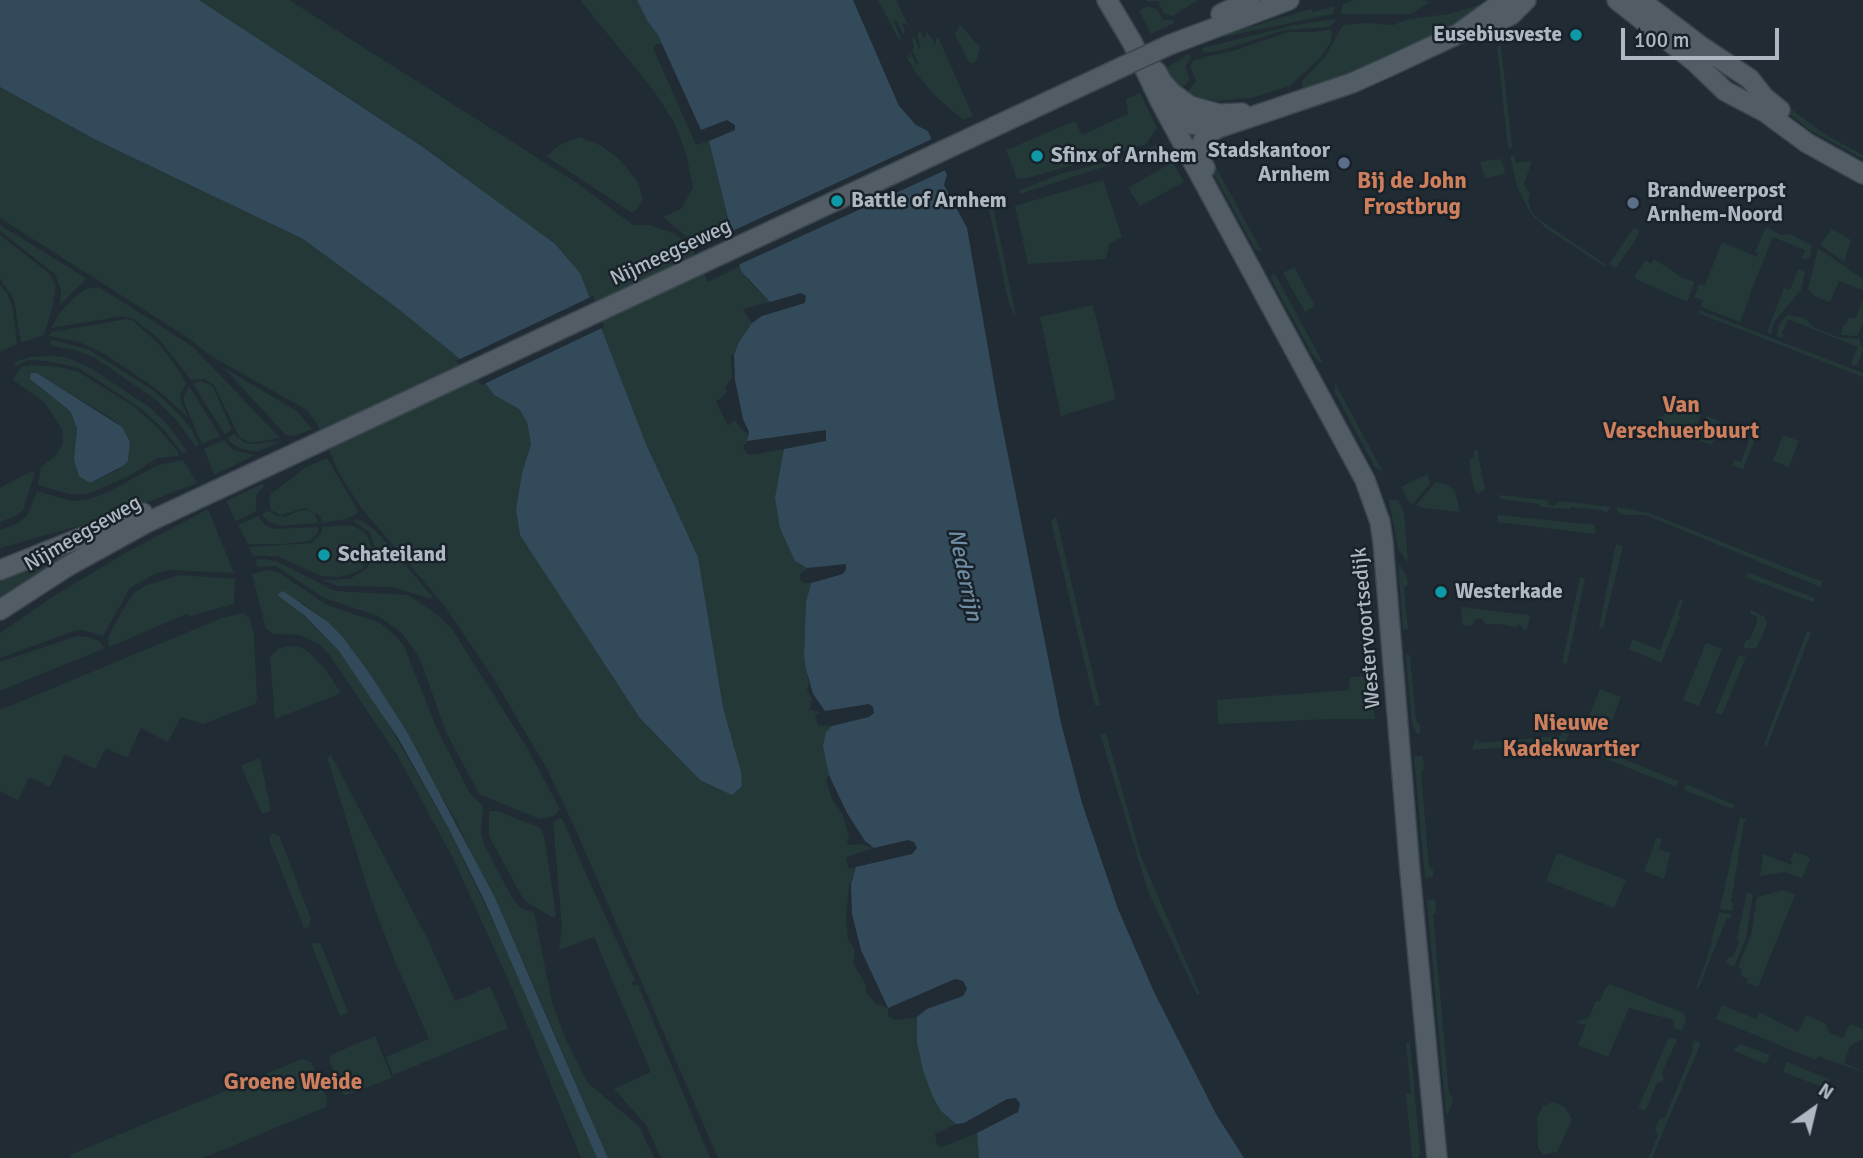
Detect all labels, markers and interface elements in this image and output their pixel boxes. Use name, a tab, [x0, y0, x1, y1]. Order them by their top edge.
scale bar	[1625, 14, 1783, 58]
place label: Eusebiusveste	[1433, 22, 1562, 48]
marker: Eusebiusveste	[1568, 27, 1584, 43]
text: 100 m	[1634, 27, 1689, 53]
place label: Stadskantoor Arnhem	[1208, 138, 1330, 188]
place label: Sfinx of Arnhem	[1051, 143, 1197, 169]
marker: Sfinx of Arnhem	[1029, 148, 1045, 164]
marker: Stadskantoor Arnhem	[1336, 155, 1352, 171]
district label: Bij de John Frostbrug	[1357, 168, 1467, 222]
place label: Brandweerpost Arnhem-Noord	[1647, 178, 1786, 228]
place label: Battle of Arnhem	[851, 188, 1007, 214]
marker: Battle of Arnhem	[829, 193, 845, 209]
marker: Brandweerpost Arnhem-Noord	[1625, 195, 1641, 211]
street label: Nijmeegseweg	[607, 214, 735, 292]
district label: Van Verschuerbuurt	[1603, 392, 1759, 446]
street label: Nijmeegseweg	[20, 490, 146, 578]
water label: Nederrijn	[941, 526, 987, 624]
place label: Schateiland	[338, 542, 446, 568]
street label: Westervoortsedijk	[1347, 546, 1387, 710]
marker: Schateiland	[316, 547, 332, 563]
place label: Westerkade	[1455, 579, 1563, 605]
marker: Westerkade	[1433, 584, 1449, 600]
district label: Nieuwe Kadekwartier	[1503, 710, 1639, 764]
district label: Groene Weide	[224, 1069, 362, 1097]
north arrow	[1779, 1074, 1849, 1144]
text: N	[1814, 1078, 1838, 1105]

